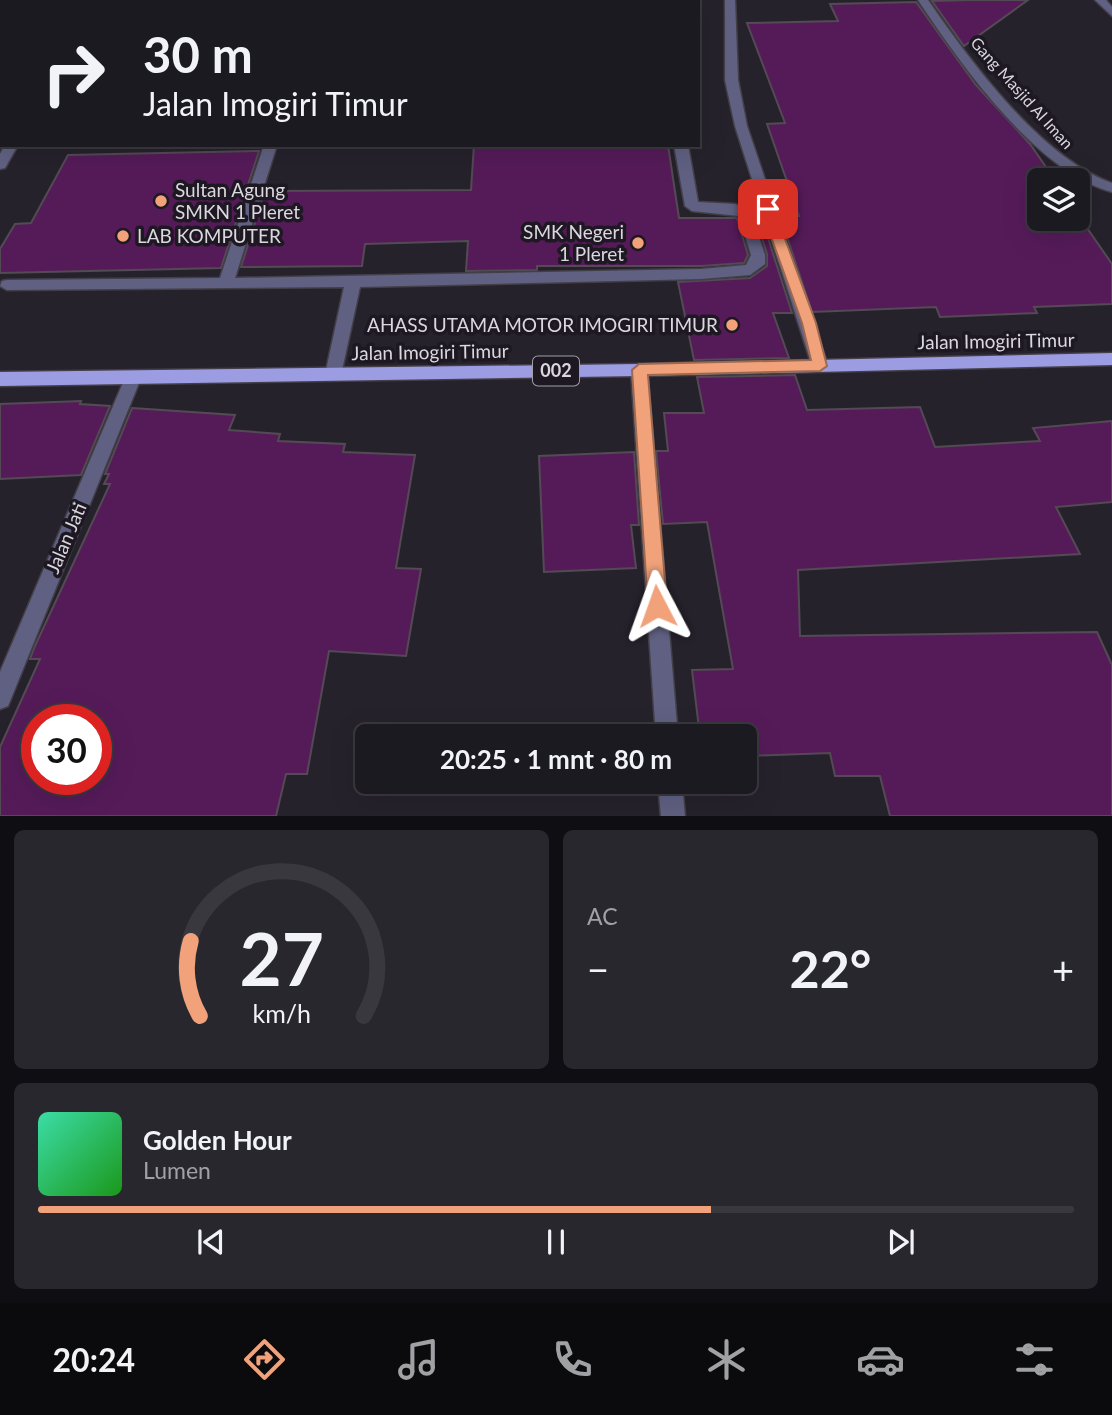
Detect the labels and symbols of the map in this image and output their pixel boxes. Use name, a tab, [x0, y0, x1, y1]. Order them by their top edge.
street label: Gang Masjid Al Iman	[967, 33, 1078, 152]
place label: Sultan Agung SMKN 1 Pleret	[175, 178, 300, 223]
pin	[738, 179, 798, 239]
marker: Sultan Agung SMKN 1 Pleret	[153, 193, 169, 209]
place label: SMK Negeri 1 Pleret	[523, 220, 624, 265]
place label: LAB KOMPUTER	[137, 224, 281, 247]
marker: LAB KOMPUTER	[115, 228, 131, 244]
marker: SMK Negeri 1 Pleret	[630, 235, 646, 251]
place label: AHASS UTAMA MOTOR IMOGIRI TIMUR	[367, 313, 718, 336]
marker: AHASS UTAMA MOTOR IMOGIRI TIMUR	[724, 317, 740, 333]
street label: Jalan Imogiri Timur	[917, 328, 1075, 353]
street label: Jalan Imogiri Timur	[351, 339, 509, 364]
road number: 002	[533, 356, 579, 386]
street label: Jalan Jati	[40, 499, 91, 577]
position arrow	[620, 569, 694, 643]
speed limit sign: 30	[21, 704, 112, 795]

